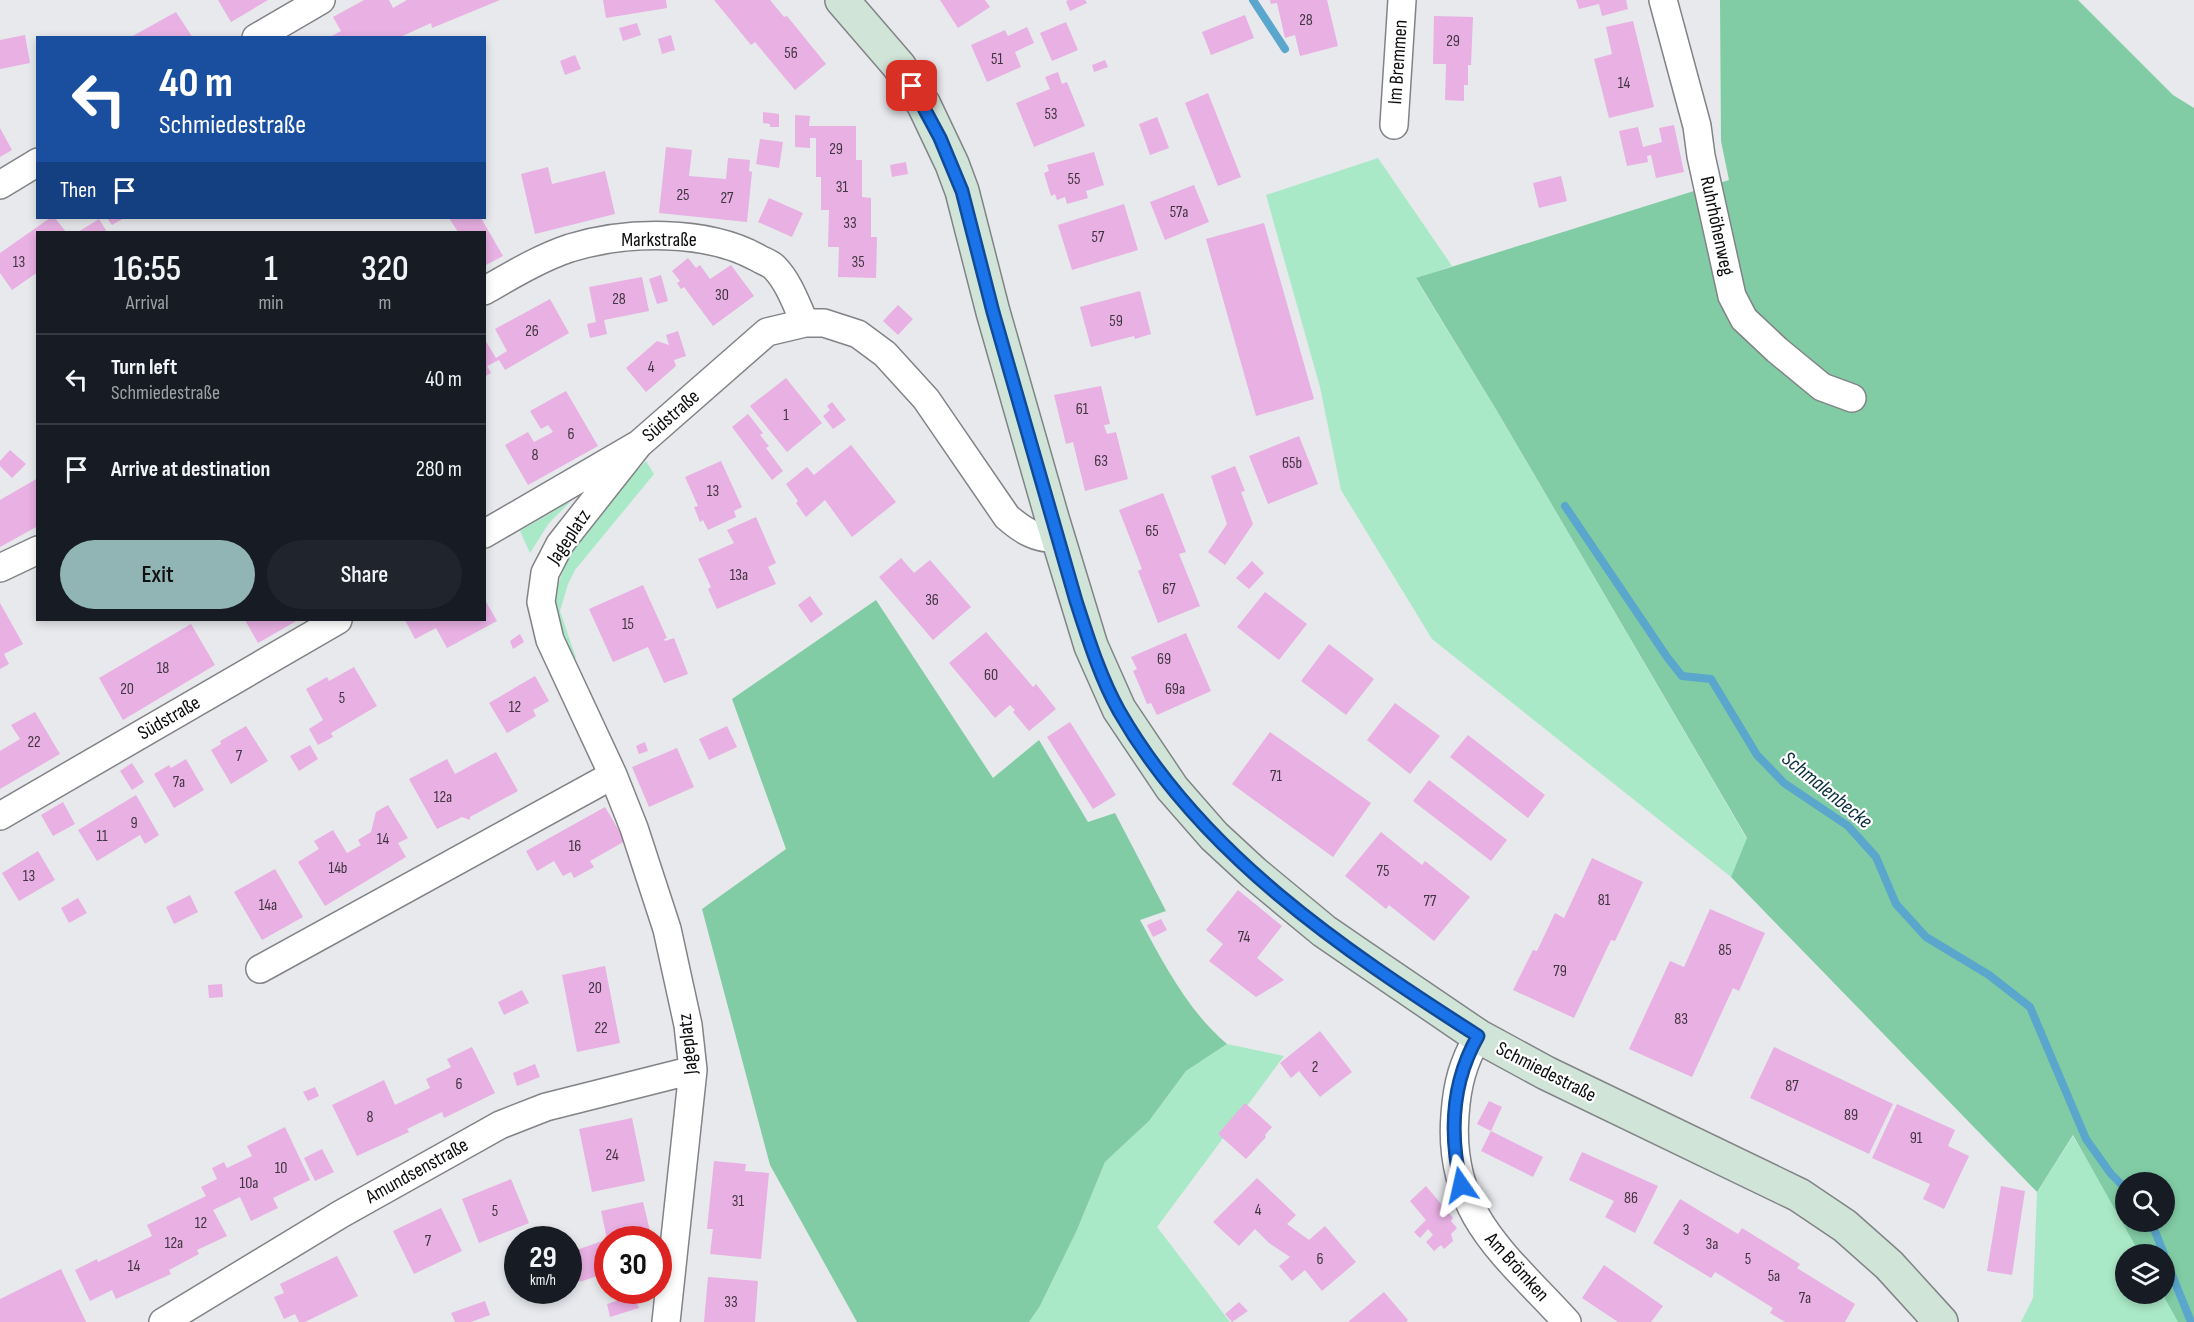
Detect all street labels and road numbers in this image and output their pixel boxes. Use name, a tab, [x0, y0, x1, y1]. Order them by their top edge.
street label: Im Bremmen	[1383, 19, 1413, 105]
street label: Ruhrhöhenweg	[1695, 174, 1739, 278]
street label: Markstraße	[621, 228, 697, 252]
street label: Südstraße	[637, 385, 705, 447]
street label: Jageplatz	[541, 505, 596, 570]
street label: Südstraße	[134, 691, 204, 745]
street label: Jageplatz	[673, 1012, 703, 1077]
street label: Schmiedestraße	[1492, 1037, 1600, 1107]
street label: Amundsenstraße	[361, 1133, 473, 1210]
street label: Am Brömken	[1479, 1227, 1554, 1306]

